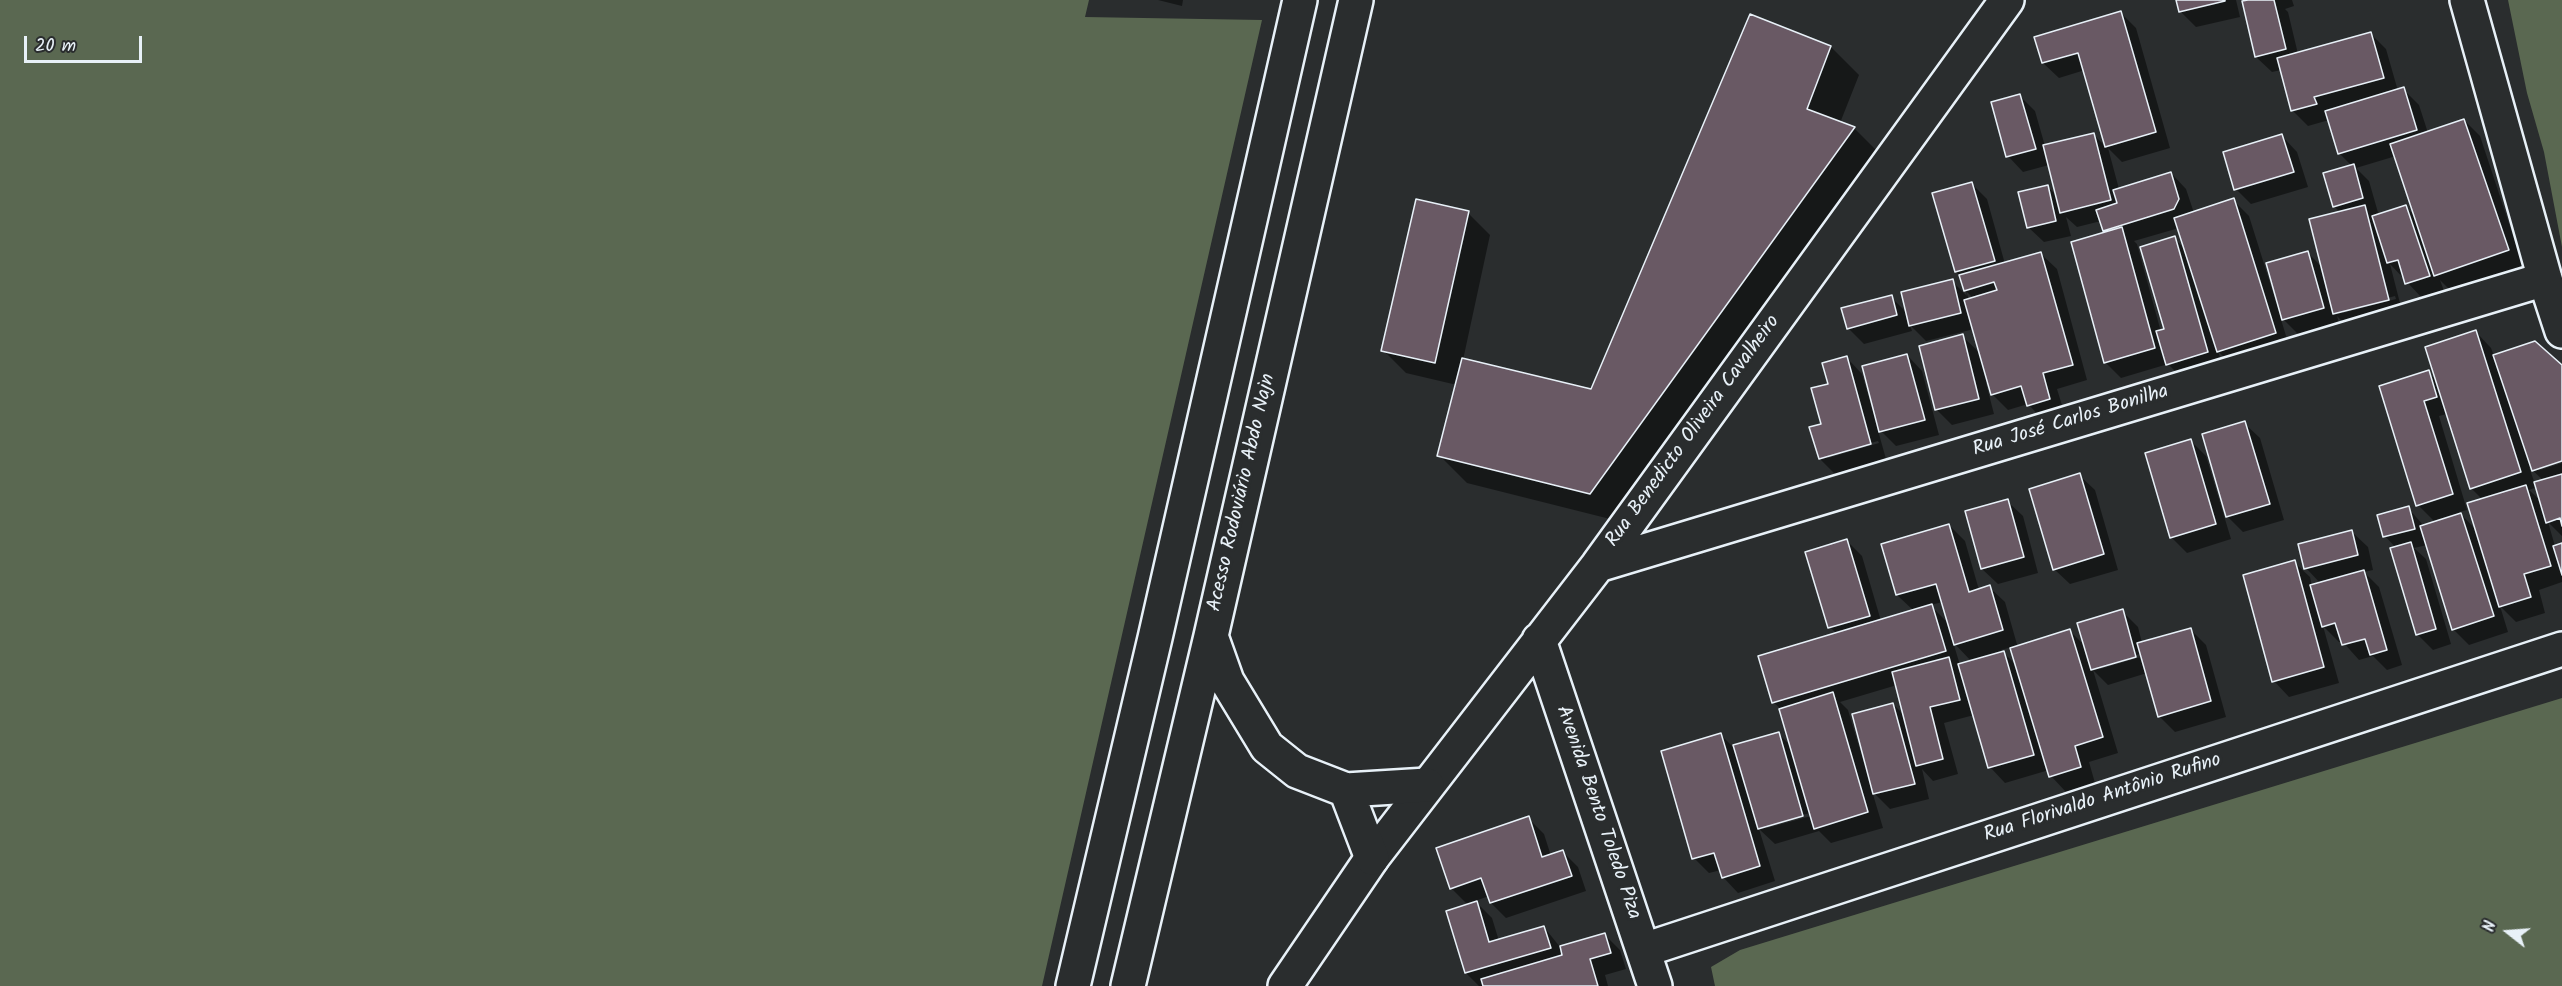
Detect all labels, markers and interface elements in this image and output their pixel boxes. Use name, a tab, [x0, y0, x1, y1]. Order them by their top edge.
scale bar	[27, 24, 146, 62]
text: 20 m	[35, 32, 76, 61]
street label: Rua Benedicto Oliveira Cavalheiro	[1602, 311, 1786, 553]
street label: Acesso Rodoviário Abdo Najn	[1204, 372, 1282, 614]
street label: Rua José Carlos Bonilha	[1970, 381, 2172, 463]
street label: Avenida Bento Toledo Piza	[1549, 703, 1645, 923]
street label: Rua Florivaldo Antônio Rufino	[1981, 749, 2225, 849]
north arrow	[2478, 902, 2538, 962]
text: N	[2477, 918, 2504, 935]

